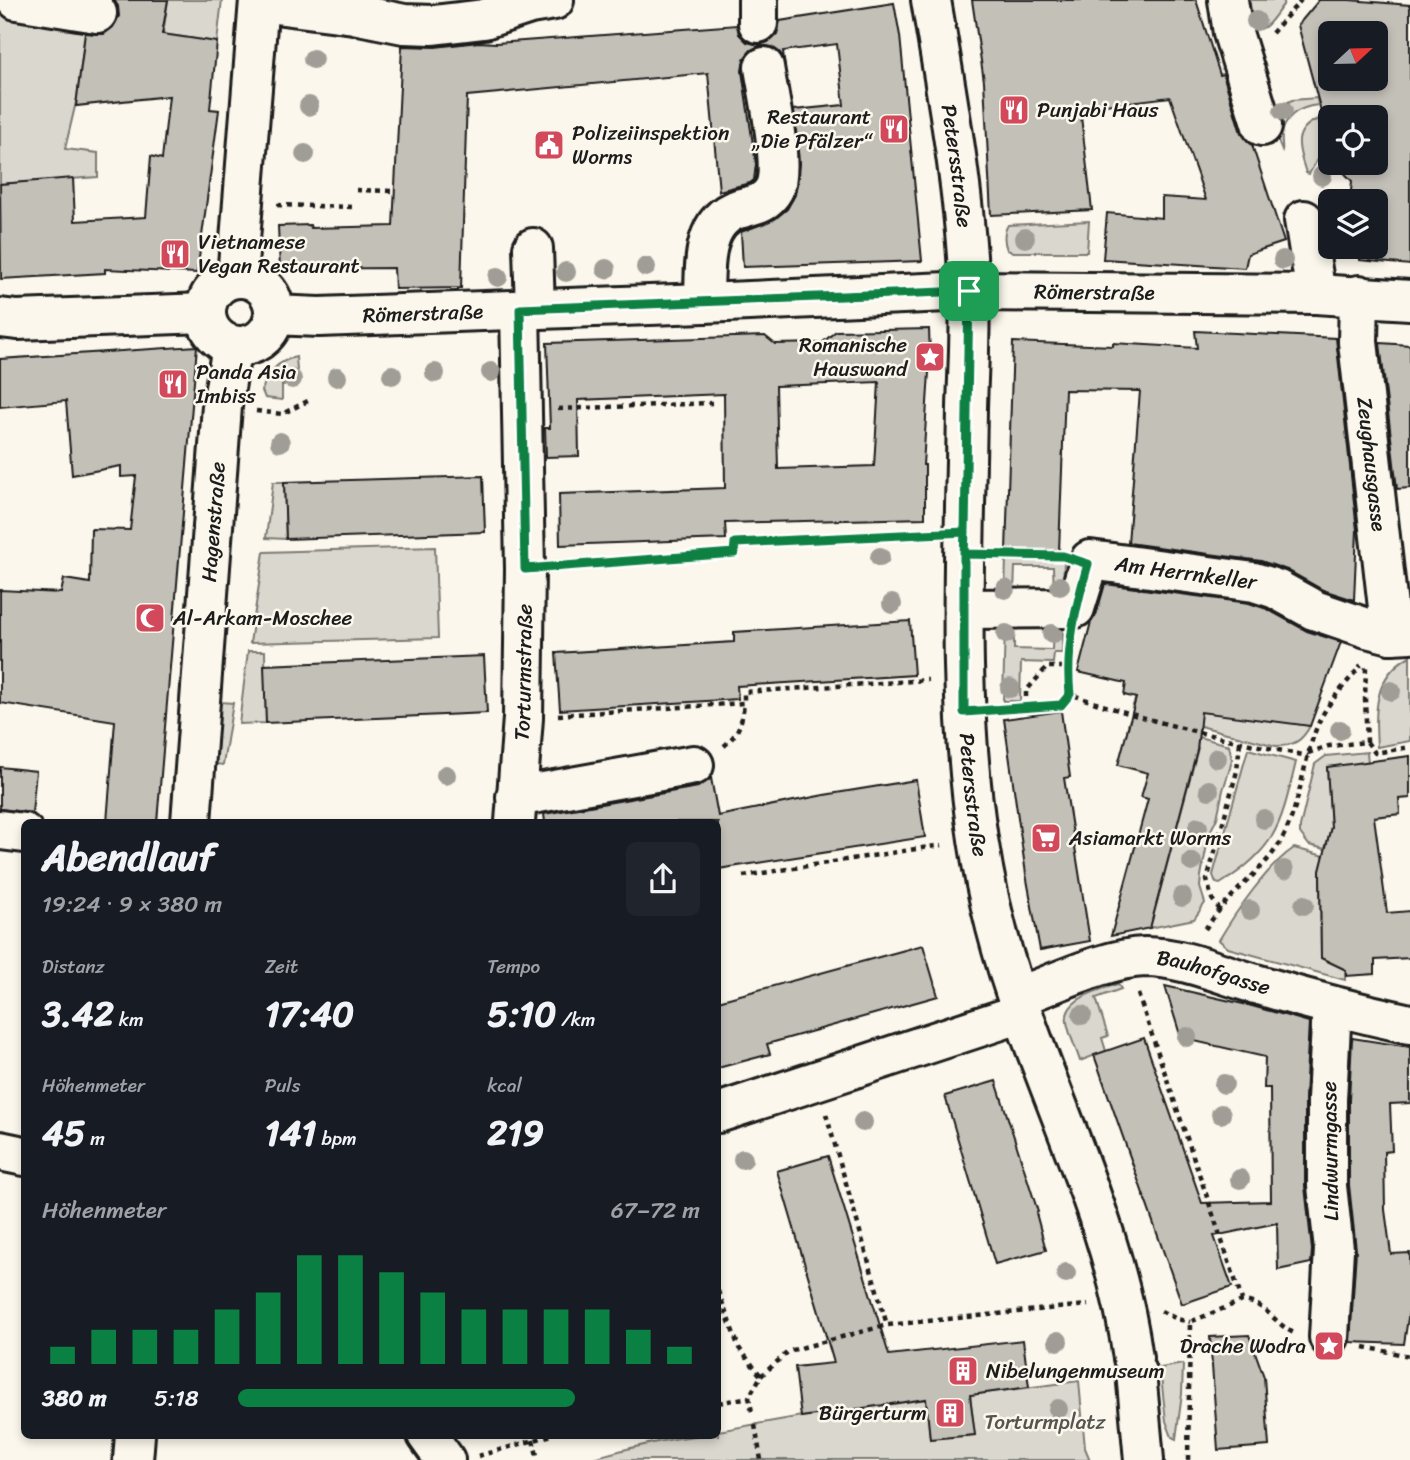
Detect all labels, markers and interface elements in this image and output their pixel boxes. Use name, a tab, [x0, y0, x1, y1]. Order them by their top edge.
north arrow	[1318, 21, 1388, 91]
map controls	[1318, 21, 1388, 259]
place label: Punjabi Haus	[1037, 91, 1159, 129]
restaurant icon: Punjabi Haus	[997, 93, 1031, 127]
place label: Restaurant „Die Pfälzer“	[751, 98, 874, 160]
street label: Petersstraße	[930, 102, 984, 230]
button: locate	[1318, 105, 1388, 175]
restaurant icon: Restaurant „Die Pfälzer“	[877, 112, 911, 146]
place label: Polizeiinspektion Worms	[572, 114, 729, 176]
public building icon: Polizeiinspektion Worms	[532, 128, 566, 162]
button: layers	[1318, 189, 1388, 259]
place label: Vietnamese Vegan Restaurant	[198, 223, 360, 285]
restaurant icon: Vietnamese Vegan Restaurant	[158, 237, 192, 271]
pin	[939, 261, 999, 321]
icon: arrive	[950, 272, 988, 310]
street label: Römerstraße	[1034, 273, 1155, 312]
street label: Römerstraße	[362, 292, 484, 334]
place label: Romanische Hauswand	[799, 326, 909, 388]
place icon: Romanische Hauswand	[913, 340, 947, 374]
place label: Panda Asia Imbiss	[195, 353, 297, 415]
restaurant icon: Panda Asia Imbiss	[156, 367, 190, 401]
street label: Zeughausgasse	[1345, 395, 1398, 533]
street label: Hagenstraße	[190, 460, 237, 583]
street label: Am Herrnkeller	[1112, 544, 1260, 601]
place label: Al-Arkam-Moschee	[172, 599, 352, 637]
mosque icon: Al-Arkam-Moschee	[133, 601, 167, 635]
street label: Torturmstraße	[502, 603, 544, 742]
street label: Petersstraße	[948, 732, 1000, 860]
place label: Asiamarkt Worms	[1068, 819, 1231, 857]
supermarket icon: Asiamarkt Worms	[1029, 821, 1063, 855]
text: Abendlauf	[42, 824, 215, 891]
button: share	[626, 842, 700, 916]
text: 19:24 · 9 × 380 m	[42, 884, 222, 925]
street label: Bauhofgasse	[1154, 939, 1275, 1006]
text: Distanz	[42, 950, 105, 983]
text: Zeit	[265, 950, 298, 983]
text: Tempo	[487, 950, 540, 983]
text: 3.42	[42, 983, 114, 1045]
text: 17:40	[265, 983, 354, 1045]
text: 5:10	[487, 983, 556, 1045]
text: km	[114, 1003, 143, 1036]
text: /km	[556, 1003, 595, 1036]
text: Höhenmeter	[42, 1069, 145, 1102]
text: Puls	[265, 1069, 301, 1102]
text: kcal	[487, 1069, 522, 1102]
street label: Lindwurmgasse	[1310, 1081, 1350, 1221]
text: 45	[42, 1102, 85, 1164]
text: 141	[265, 1102, 317, 1164]
text: 219	[487, 1102, 544, 1164]
text: m	[85, 1122, 105, 1155]
text: bpm	[317, 1122, 357, 1155]
text: Höhenmeter	[42, 1190, 166, 1231]
text: 67–72 m	[611, 1190, 700, 1231]
place label: Drache Wodra	[1180, 1327, 1306, 1365]
place icon: Drache Wodra	[1312, 1329, 1346, 1363]
place label: Nibelungenmuseum	[986, 1352, 1165, 1390]
building icon: Nibelungenmuseum	[946, 1354, 980, 1388]
text: 380 m	[42, 1378, 107, 1419]
text: 5:18	[154, 1378, 199, 1419]
place label: Bürgerturm	[819, 1394, 927, 1432]
building icon: Bürgerturm	[933, 1396, 967, 1430]
park label: Torturmplatz	[984, 1403, 1107, 1441]

